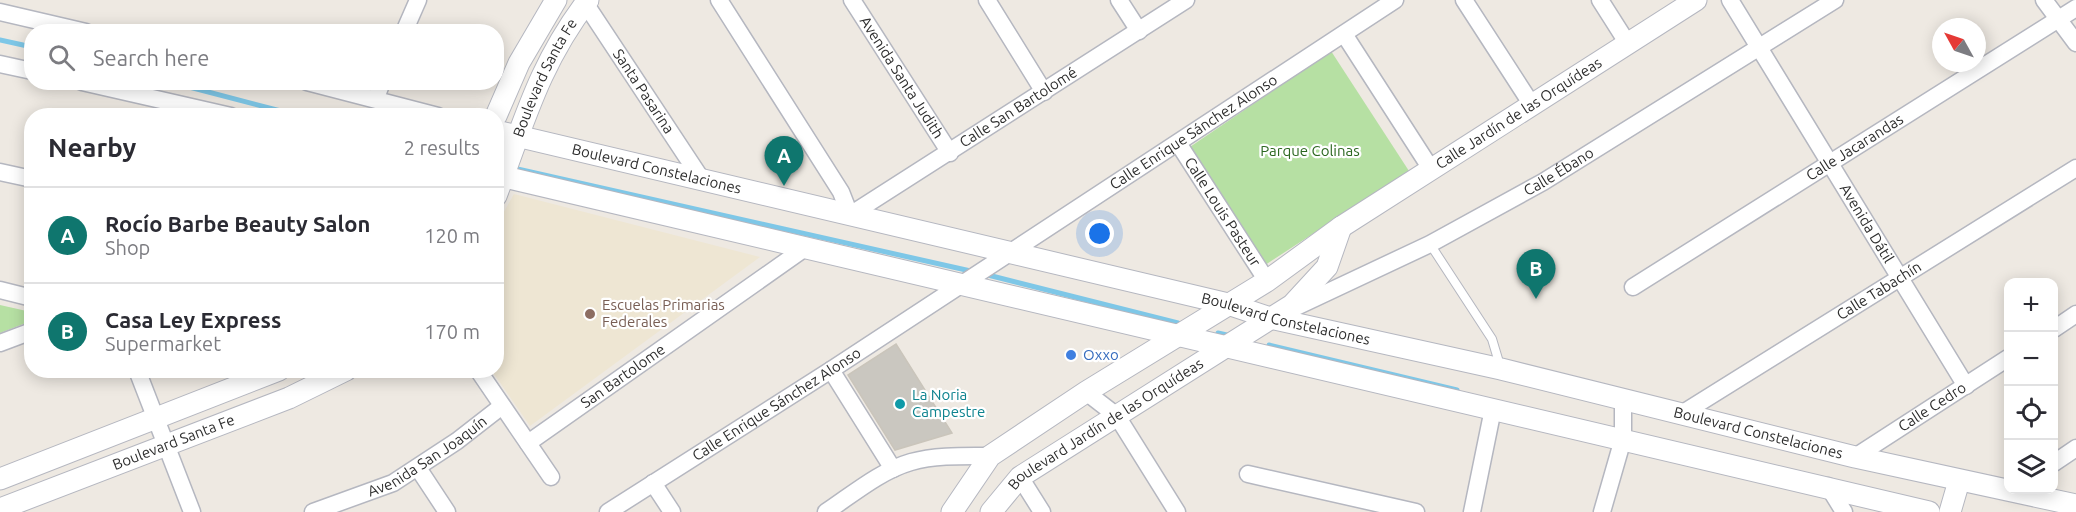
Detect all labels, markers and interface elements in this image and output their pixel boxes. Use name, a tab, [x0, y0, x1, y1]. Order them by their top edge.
street label: Avenida Santa Judith	[857, 13, 947, 141]
street label: Boulevard Santa Fe	[509, 15, 580, 139]
north arrow	[1932, 18, 1986, 72]
search box	[24, 24, 504, 90]
icon: search	[45, 41, 78, 74]
text: Search here	[93, 45, 209, 70]
street label: Santa Pasarina	[610, 46, 678, 137]
street label: Calle Jardín de las Orquídeas	[1432, 54, 1605, 172]
street label: Calle San Bartolomé	[956, 63, 1080, 151]
street label: Calle Enrique Sánchez Alonso	[1106, 71, 1280, 193]
street label: Calle Jacarandas	[1803, 110, 1906, 184]
text: Nearby	[48, 133, 136, 162]
text: 2 results	[404, 136, 480, 159]
pin: A	[764, 136, 804, 186]
street label: Boulevard Constelaciones	[570, 140, 743, 197]
park label: Parque Colinas	[1260, 142, 1360, 159]
street label: Calle Ébano	[1521, 144, 1597, 199]
street label: Calle Louis Pasteur	[1181, 154, 1264, 270]
street label: Avenida Dátil	[1837, 181, 1898, 266]
text: Rocío Barbe Beauty Salon	[105, 211, 370, 236]
your location	[1085, 219, 1114, 248]
text: A	[60, 224, 75, 247]
text: 120 m	[424, 224, 480, 247]
text: Shop	[105, 236, 150, 259]
pin: B	[1516, 250, 1556, 299]
street label: Calle Tabachín	[1833, 258, 1924, 323]
map controls	[2004, 278, 2058, 494]
button: +	[2004, 278, 2058, 332]
street label: Boulevard Constelaciones	[1200, 289, 1372, 348]
place label: Escuelas Primarias Federales	[602, 296, 725, 330]
text: Casa Ley Express	[105, 307, 281, 332]
marker: Escuelas Primarias Federales	[583, 307, 597, 321]
text: B	[61, 320, 74, 343]
text: 170 m	[424, 320, 480, 343]
text: Supermarket	[105, 332, 221, 355]
button: −	[2004, 332, 2058, 386]
street label: San Bartolome	[577, 340, 668, 411]
street label: Calle Enrique Sánchez Alonso	[689, 344, 864, 464]
place label: Oxxo	[1083, 346, 1119, 363]
marker: Oxxo	[1064, 348, 1078, 362]
street label: Boulevard Jardín de las Orquídeas	[1004, 354, 1206, 493]
street label: Calle Cedro	[1895, 378, 1969, 435]
place label: La Noria Campestre	[912, 386, 985, 420]
button: locate	[2004, 386, 2058, 440]
marker: La Noria Campestre	[893, 397, 907, 411]
street label: Boulevard Constelaciones	[1672, 403, 1845, 462]
street label: Boulevard Santa Fe	[110, 411, 237, 473]
street label: Avenida San Joaquín	[365, 412, 490, 499]
button: layers	[2004, 440, 2058, 494]

